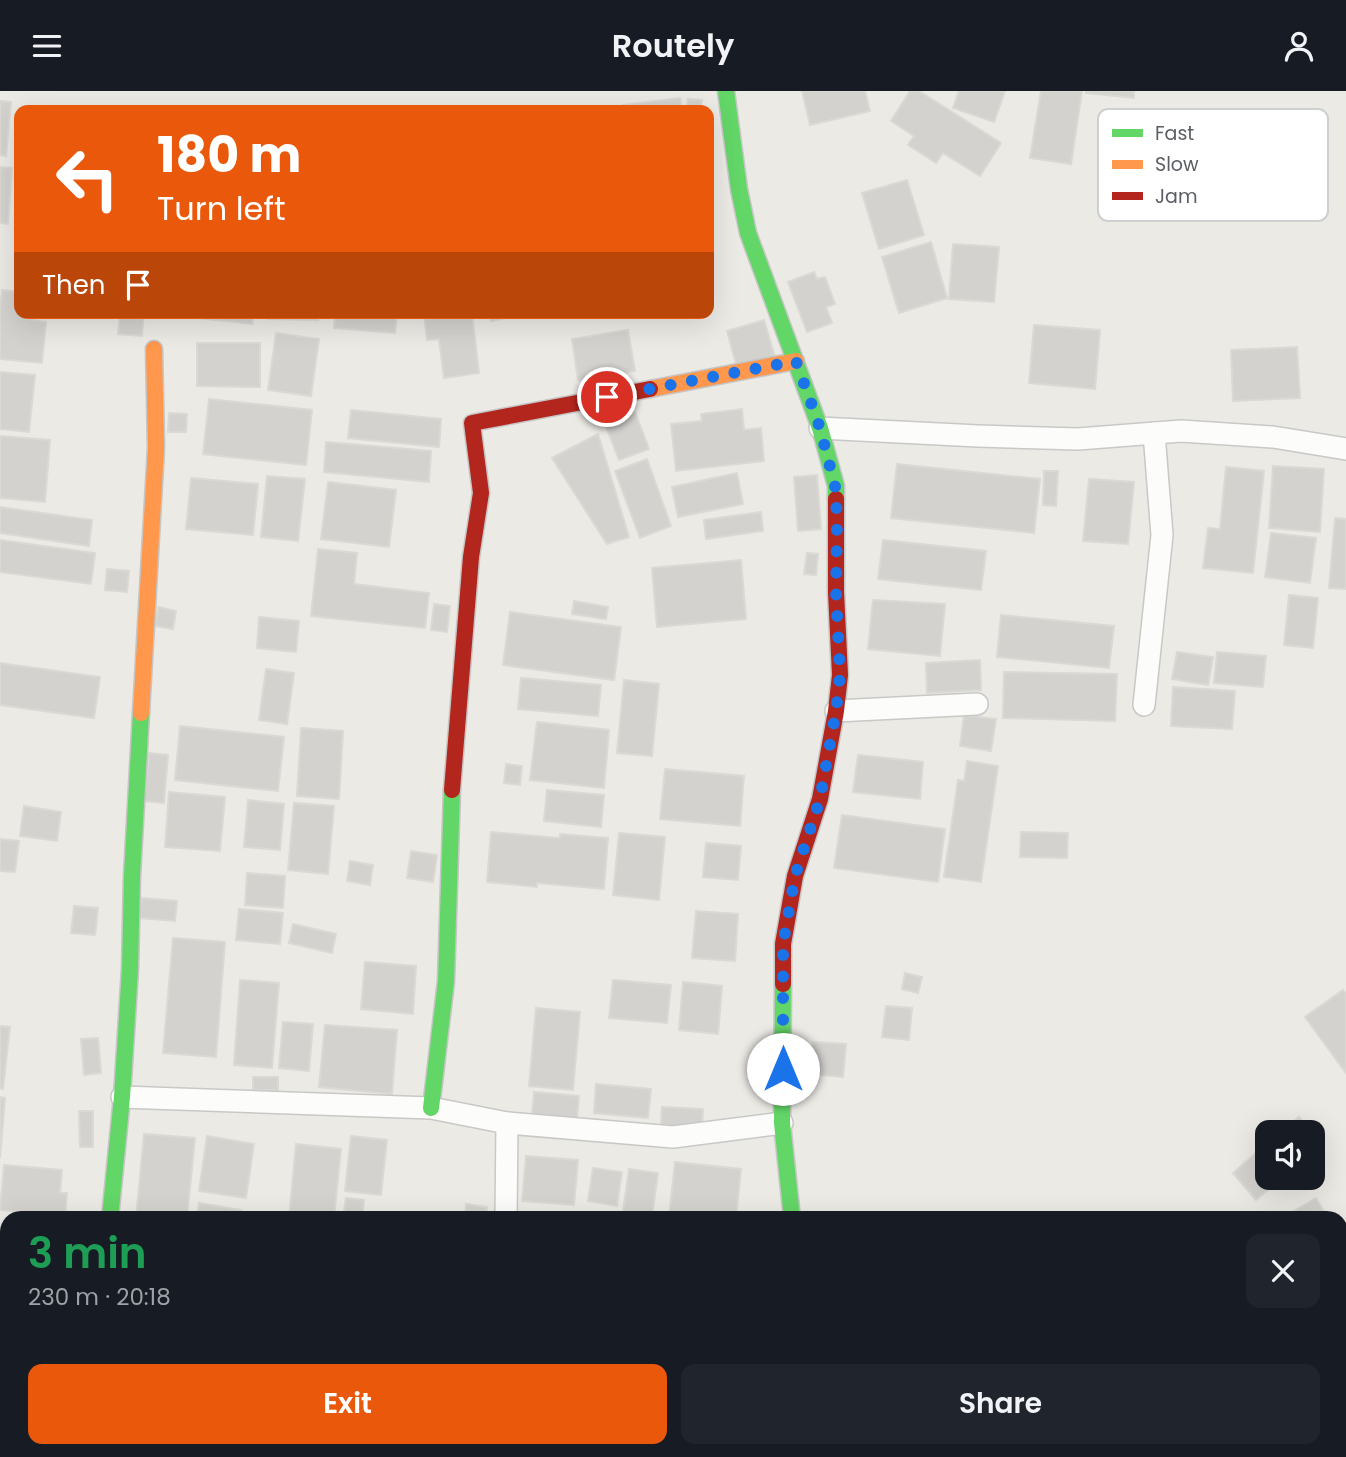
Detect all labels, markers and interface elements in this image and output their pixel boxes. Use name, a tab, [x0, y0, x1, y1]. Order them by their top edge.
text: Routely	[612, 23, 734, 68]
icon: menu	[28, 27, 66, 65]
icon: person	[1280, 27, 1318, 65]
legend	[1098, 109, 1328, 221]
text: Fast	[1155, 120, 1194, 147]
text: 180 m	[157, 121, 301, 189]
icon: left	[42, 133, 133, 224]
text: Slow	[1155, 151, 1199, 178]
text: Jam	[1155, 183, 1197, 210]
text: Turn left	[157, 186, 286, 231]
icon: arrive	[119, 266, 157, 304]
text: Then	[42, 267, 105, 303]
pin	[577, 367, 637, 427]
icon: arrive	[588, 378, 626, 416]
position arrow	[746, 1032, 820, 1106]
map controls	[1255, 1120, 1325, 1190]
button: sound	[1255, 1120, 1325, 1190]
text: 3 min	[28, 1224, 147, 1283]
button: close	[1246, 1234, 1320, 1308]
text: 230 m · 20:18	[28, 1281, 171, 1313]
button: Exit	[28, 1364, 667, 1444]
button: Share	[681, 1364, 1320, 1444]

